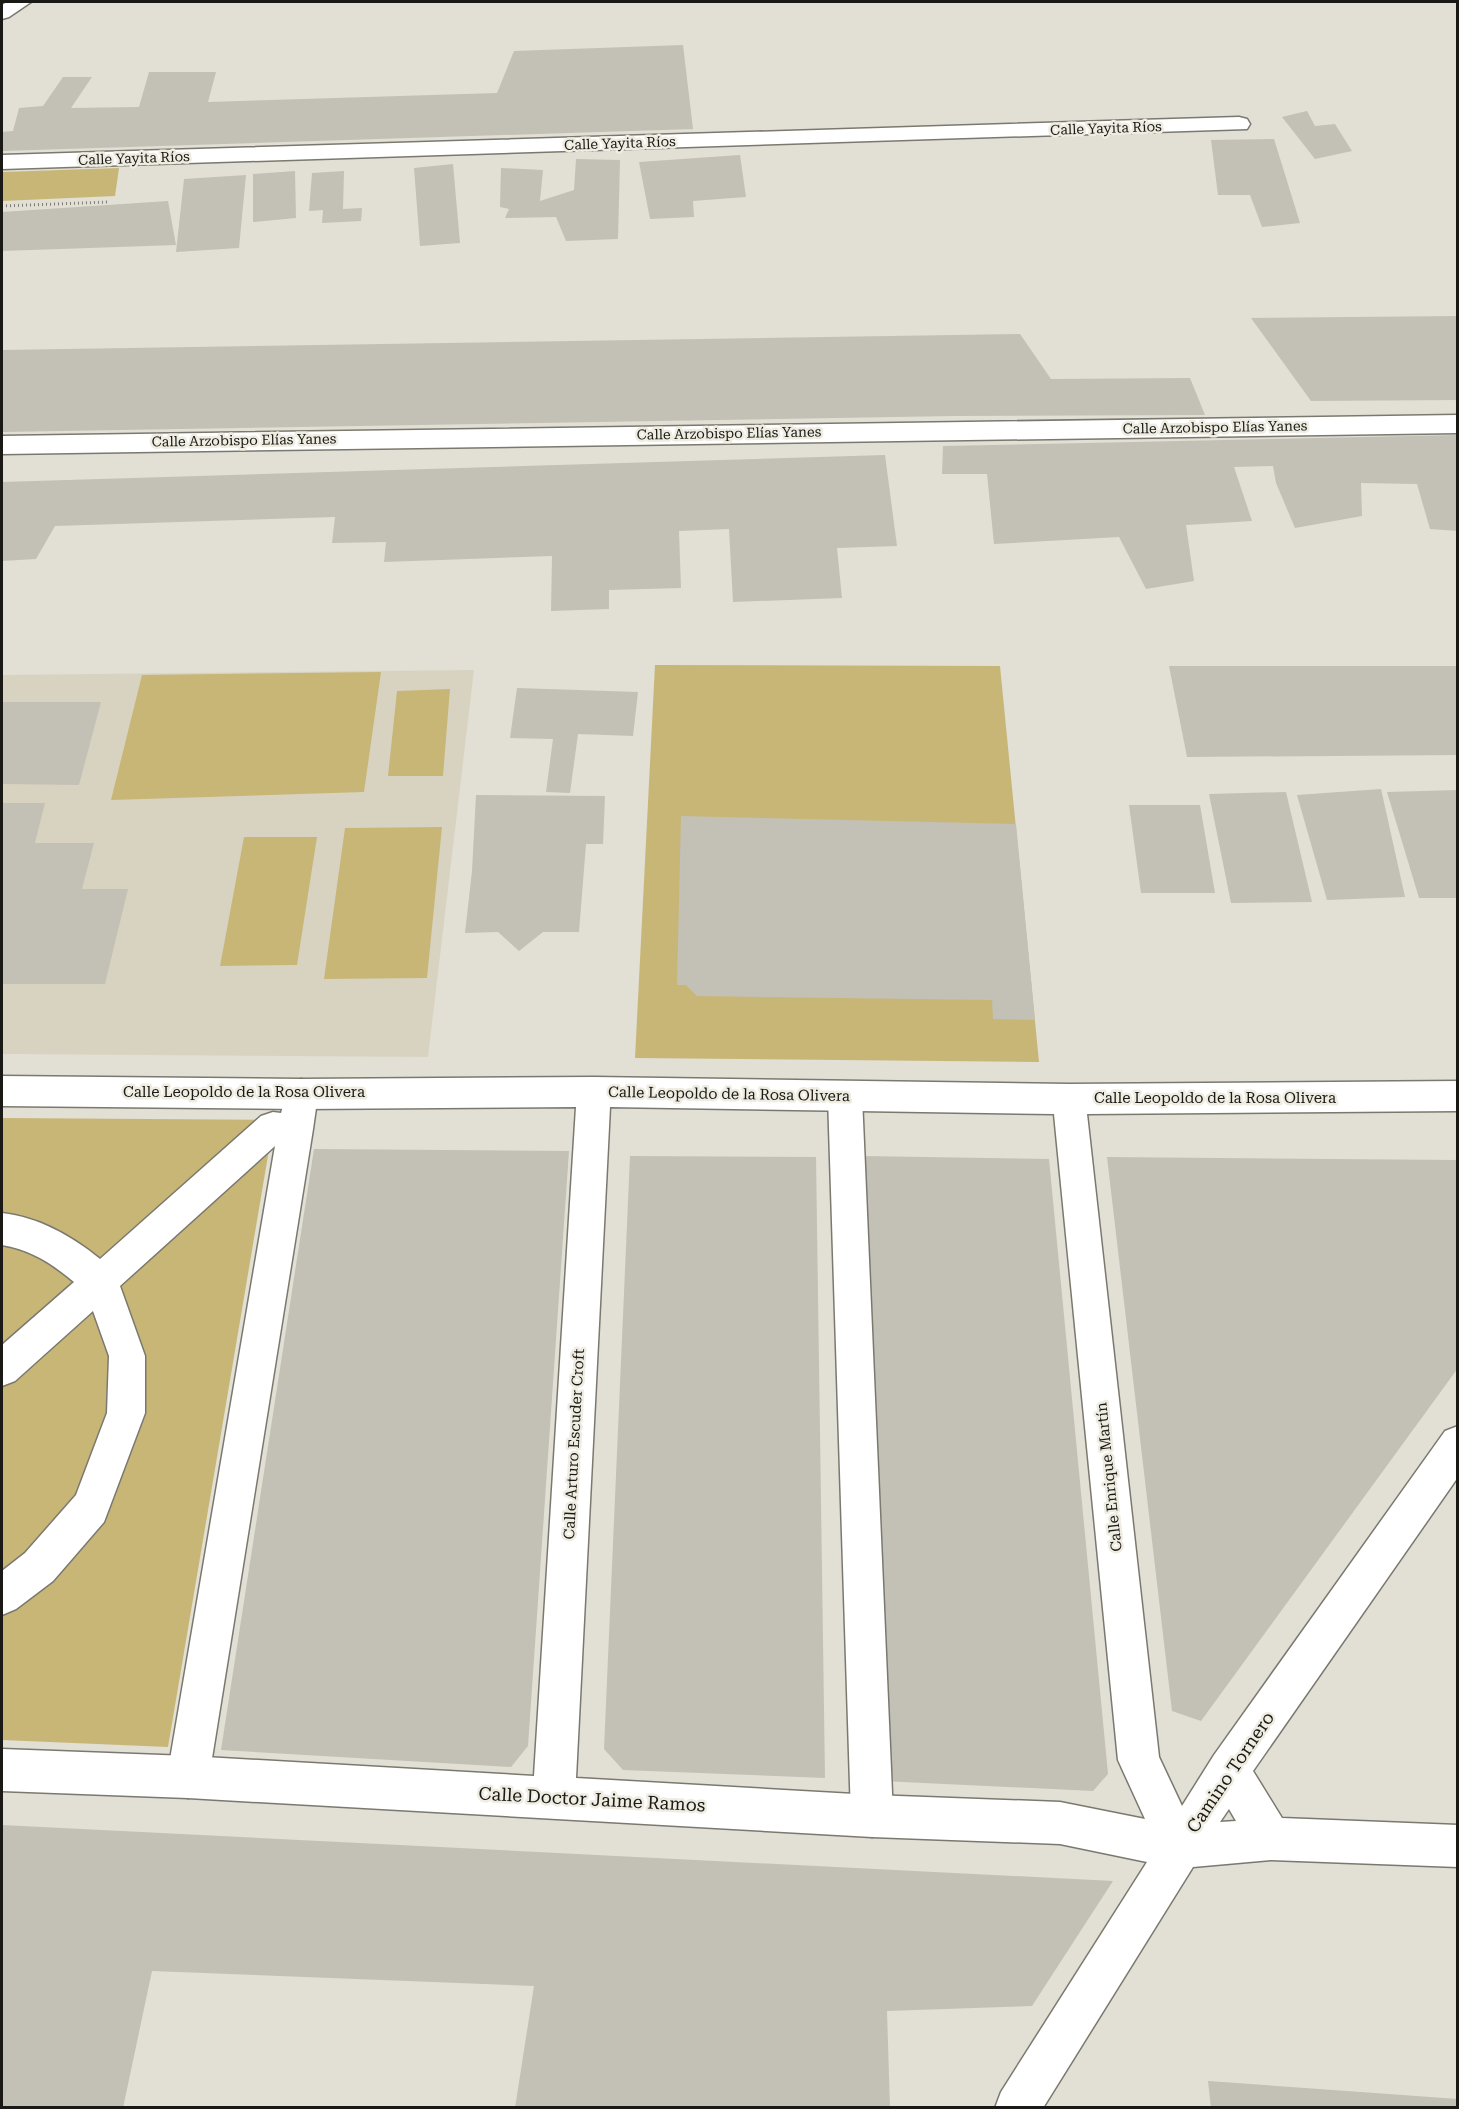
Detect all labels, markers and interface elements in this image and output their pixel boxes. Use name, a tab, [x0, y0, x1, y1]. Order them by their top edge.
street label: Calle Yayita Ríos	[1050, 118, 1162, 138]
street label: Calle Yayita Ríos	[564, 133, 676, 153]
street label: Calle Yayita Ríos	[78, 148, 190, 168]
street label: Calle Arzobispo Elías Yanes	[1123, 417, 1308, 437]
street label: Calle Arzobispo Elías Yanes	[637, 423, 822, 443]
street label: Calle Arzobispo Elías Yanes	[152, 430, 337, 450]
street label: Calle Leopoldo de la Rosa Olivera	[123, 1083, 365, 1101]
street label: Calle Leopoldo de la Rosa Olivera	[608, 1083, 850, 1105]
street label: Calle Leopoldo de la Rosa Olivera	[1094, 1089, 1336, 1107]
street label: Calle Arturo Escuder Croft	[560, 1348, 588, 1540]
street label: Calle Enrique Martín	[1092, 1401, 1126, 1553]
street label: Camino Tornero	[1182, 1708, 1278, 1836]
street label: Calle Doctor Jaime Ramos	[478, 1783, 706, 1815]

